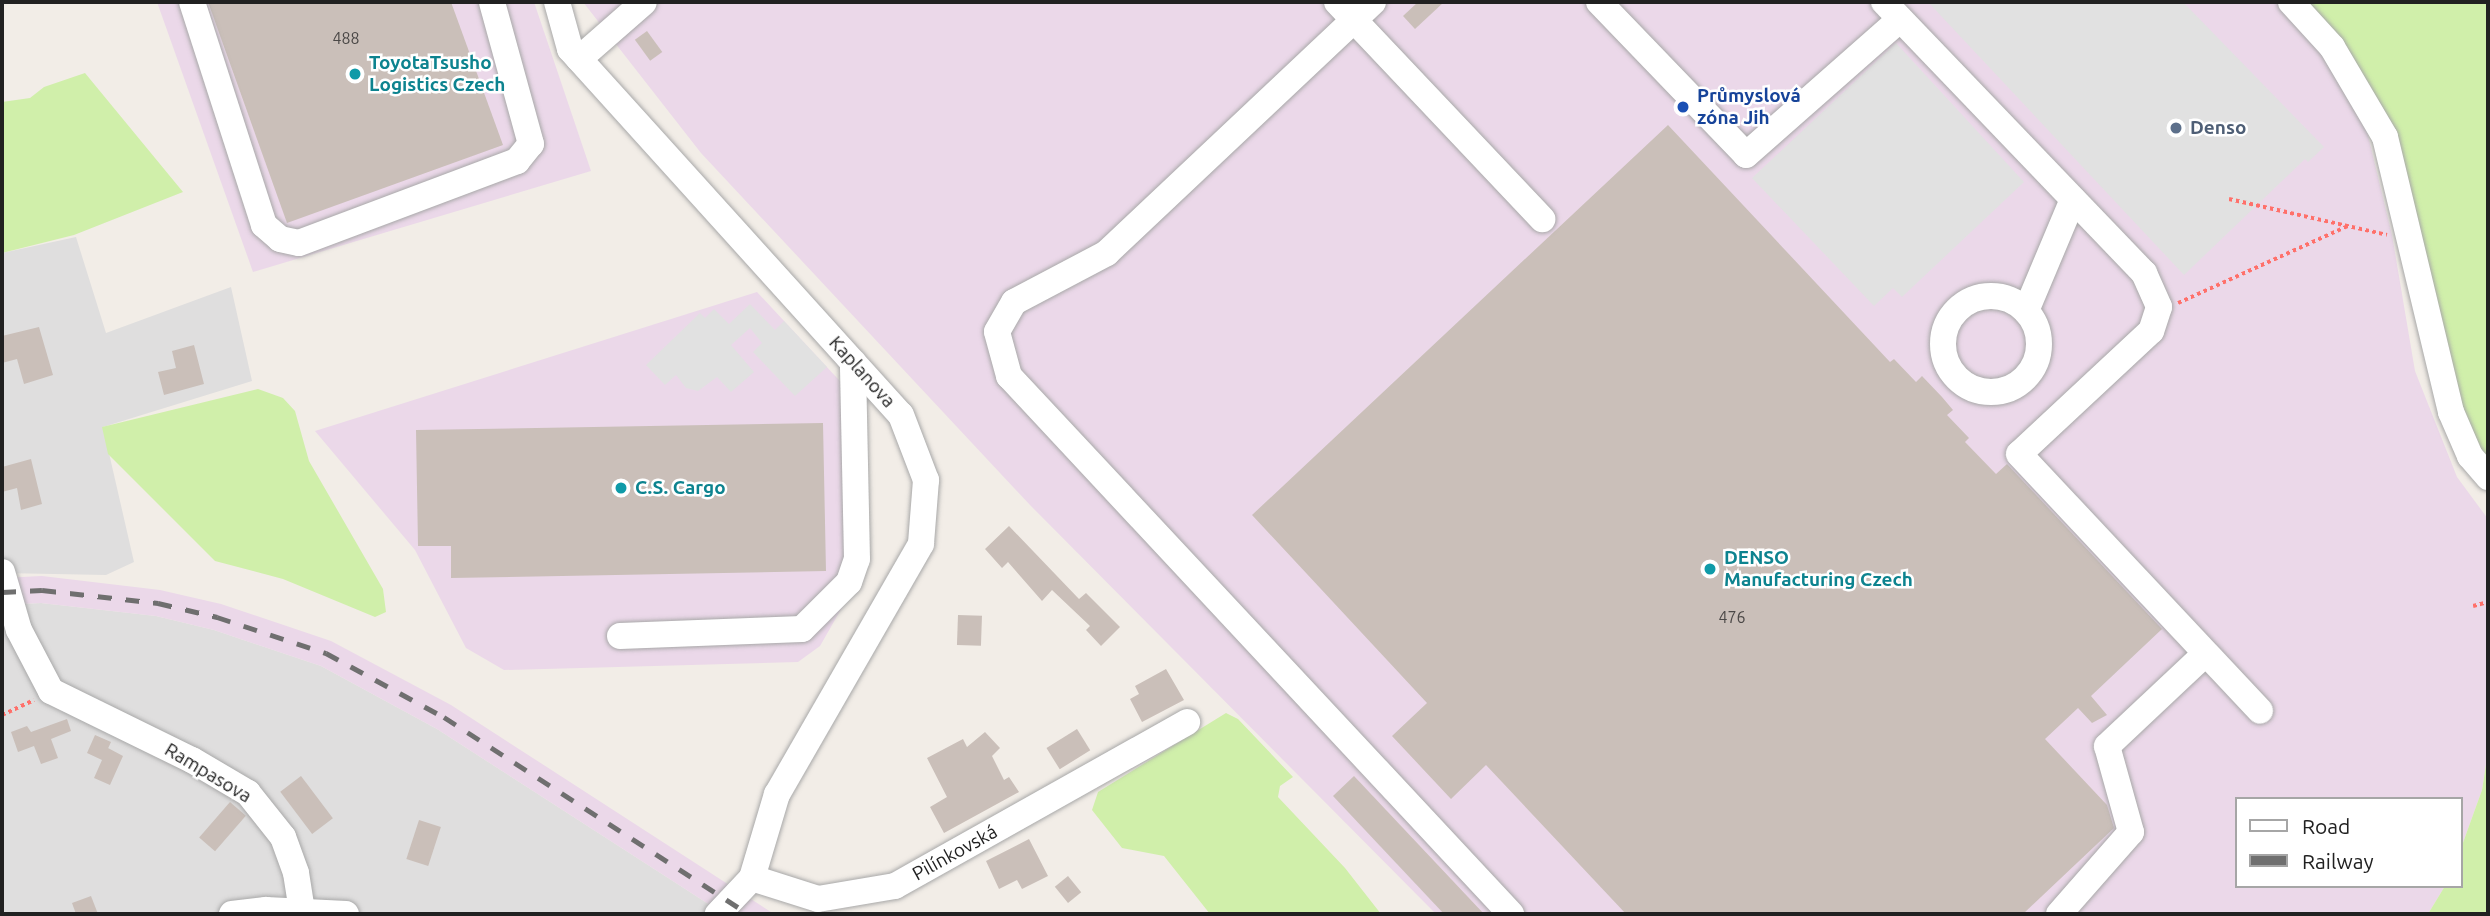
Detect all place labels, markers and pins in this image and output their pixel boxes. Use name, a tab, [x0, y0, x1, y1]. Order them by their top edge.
place label: ToyotaTsusho Logistics Czech	[369, 52, 505, 96]
marker: ToyotaTsusho Logistics Czech	[347, 66, 363, 82]
place label: Průmyslová zóna Jih	[1697, 85, 1801, 129]
marker: Průmyslová zóna Jih	[1675, 99, 1691, 115]
place label: Denso	[2190, 117, 2246, 139]
marker: Denso	[2168, 120, 2184, 136]
place label: C.S. Cargo	[635, 477, 726, 499]
marker: C.S. Cargo	[613, 480, 629, 496]
place label: DENSO Manufacturing Czech	[1724, 547, 1913, 591]
marker: DENSO Manufacturing Czech	[1702, 561, 1718, 577]

